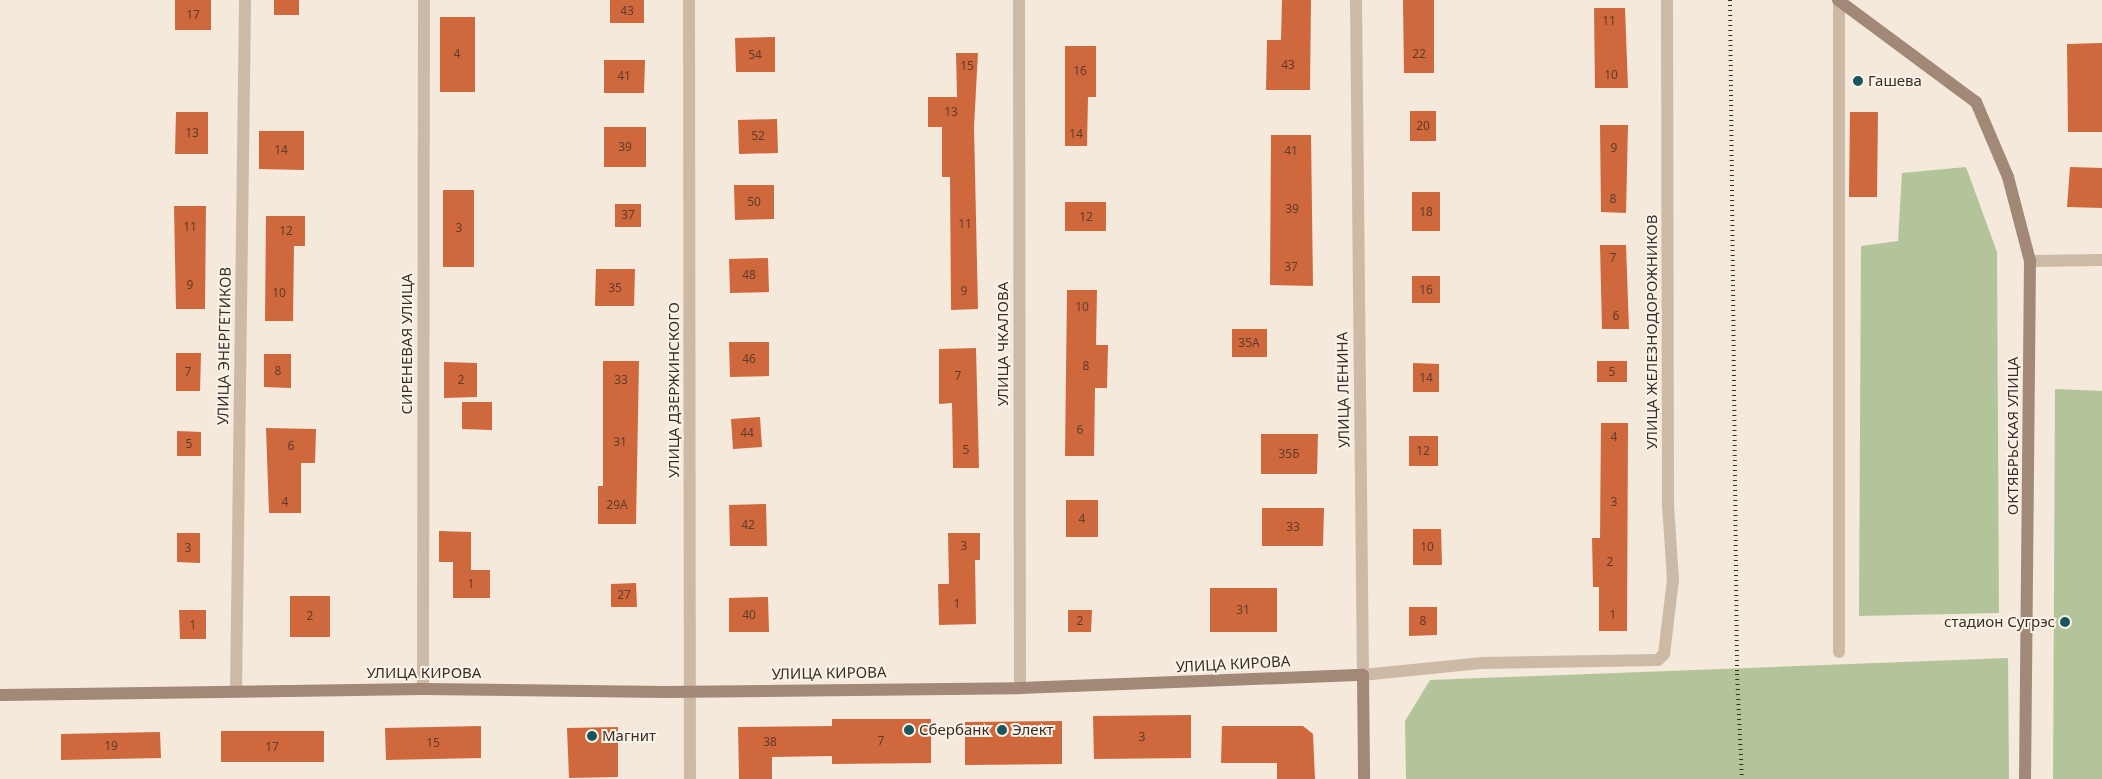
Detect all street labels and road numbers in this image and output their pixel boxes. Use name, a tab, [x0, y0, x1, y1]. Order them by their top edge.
street label: УЛИЦА ЖЕЛЕЗНОДОРОЖНИКОВ	[1643, 215, 1661, 449]
street label: УЛИЦА ЭНЕРГЕТИКОВ	[214, 267, 234, 425]
street label: СИРЕНЕВАЯ УЛИЦА	[398, 274, 416, 414]
street label: УЛИЦА ЧКАЛОВА	[994, 282, 1012, 406]
street label: УЛИЦА ДЗЕРЖИНСКОГО	[665, 302, 683, 478]
street label: УЛИЦА ЛЕНИНА	[1333, 332, 1353, 448]
street label: ОКТЯБРЬСКАЯ УЛИЦА	[2004, 357, 2022, 515]
street label: УЛИЦА КИРОВА	[1175, 652, 1291, 676]
street label: УЛИЦА КИРОВА	[771, 663, 887, 683]
street label: УЛИЦА КИРОВА	[367, 664, 481, 682]

